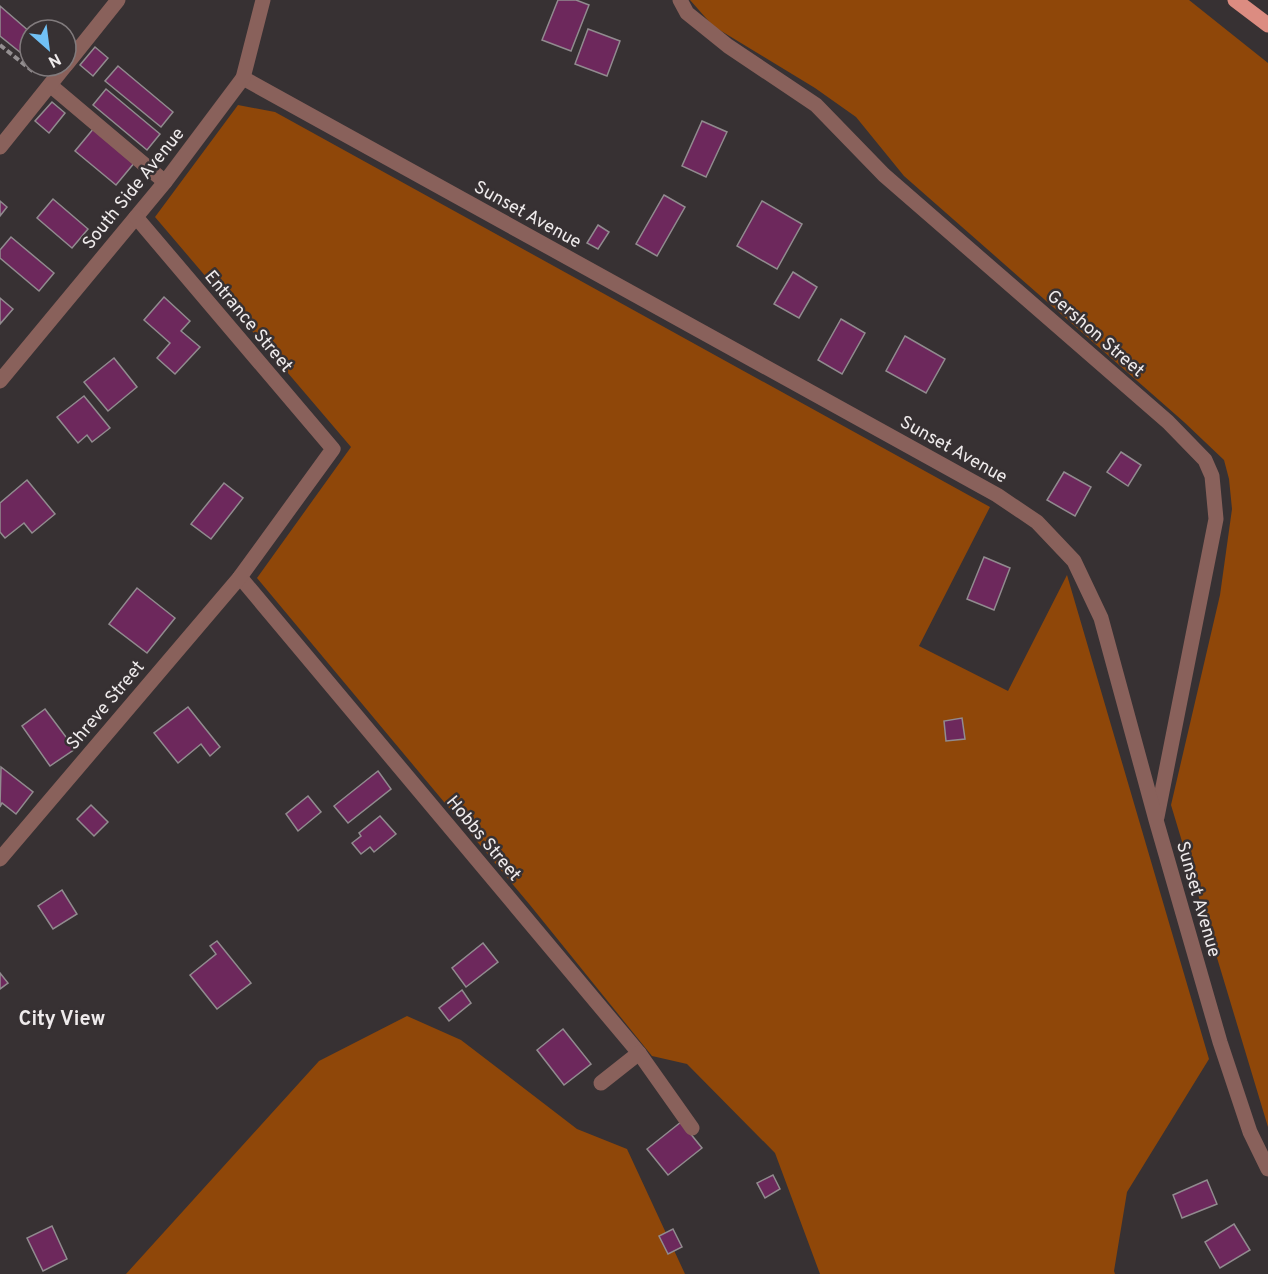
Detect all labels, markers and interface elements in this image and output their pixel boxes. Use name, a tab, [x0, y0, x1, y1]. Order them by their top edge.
north arrow	[18, 18, 78, 78]
text: N	[44, 48, 64, 71]
street label: South Side Avenue	[78, 123, 190, 255]
street label: Sunset Avenue	[469, 176, 585, 254]
street label: Entrance Street	[199, 266, 297, 378]
street label: Gershon Street	[1042, 285, 1149, 383]
street label: Sunset Avenue	[895, 411, 1011, 489]
street label: Shreve Street	[62, 657, 150, 755]
street label: Hobbs Street	[440, 791, 525, 887]
street label: Sunset Avenue	[1170, 839, 1225, 960]
district label: City View	[19, 1007, 105, 1033]

